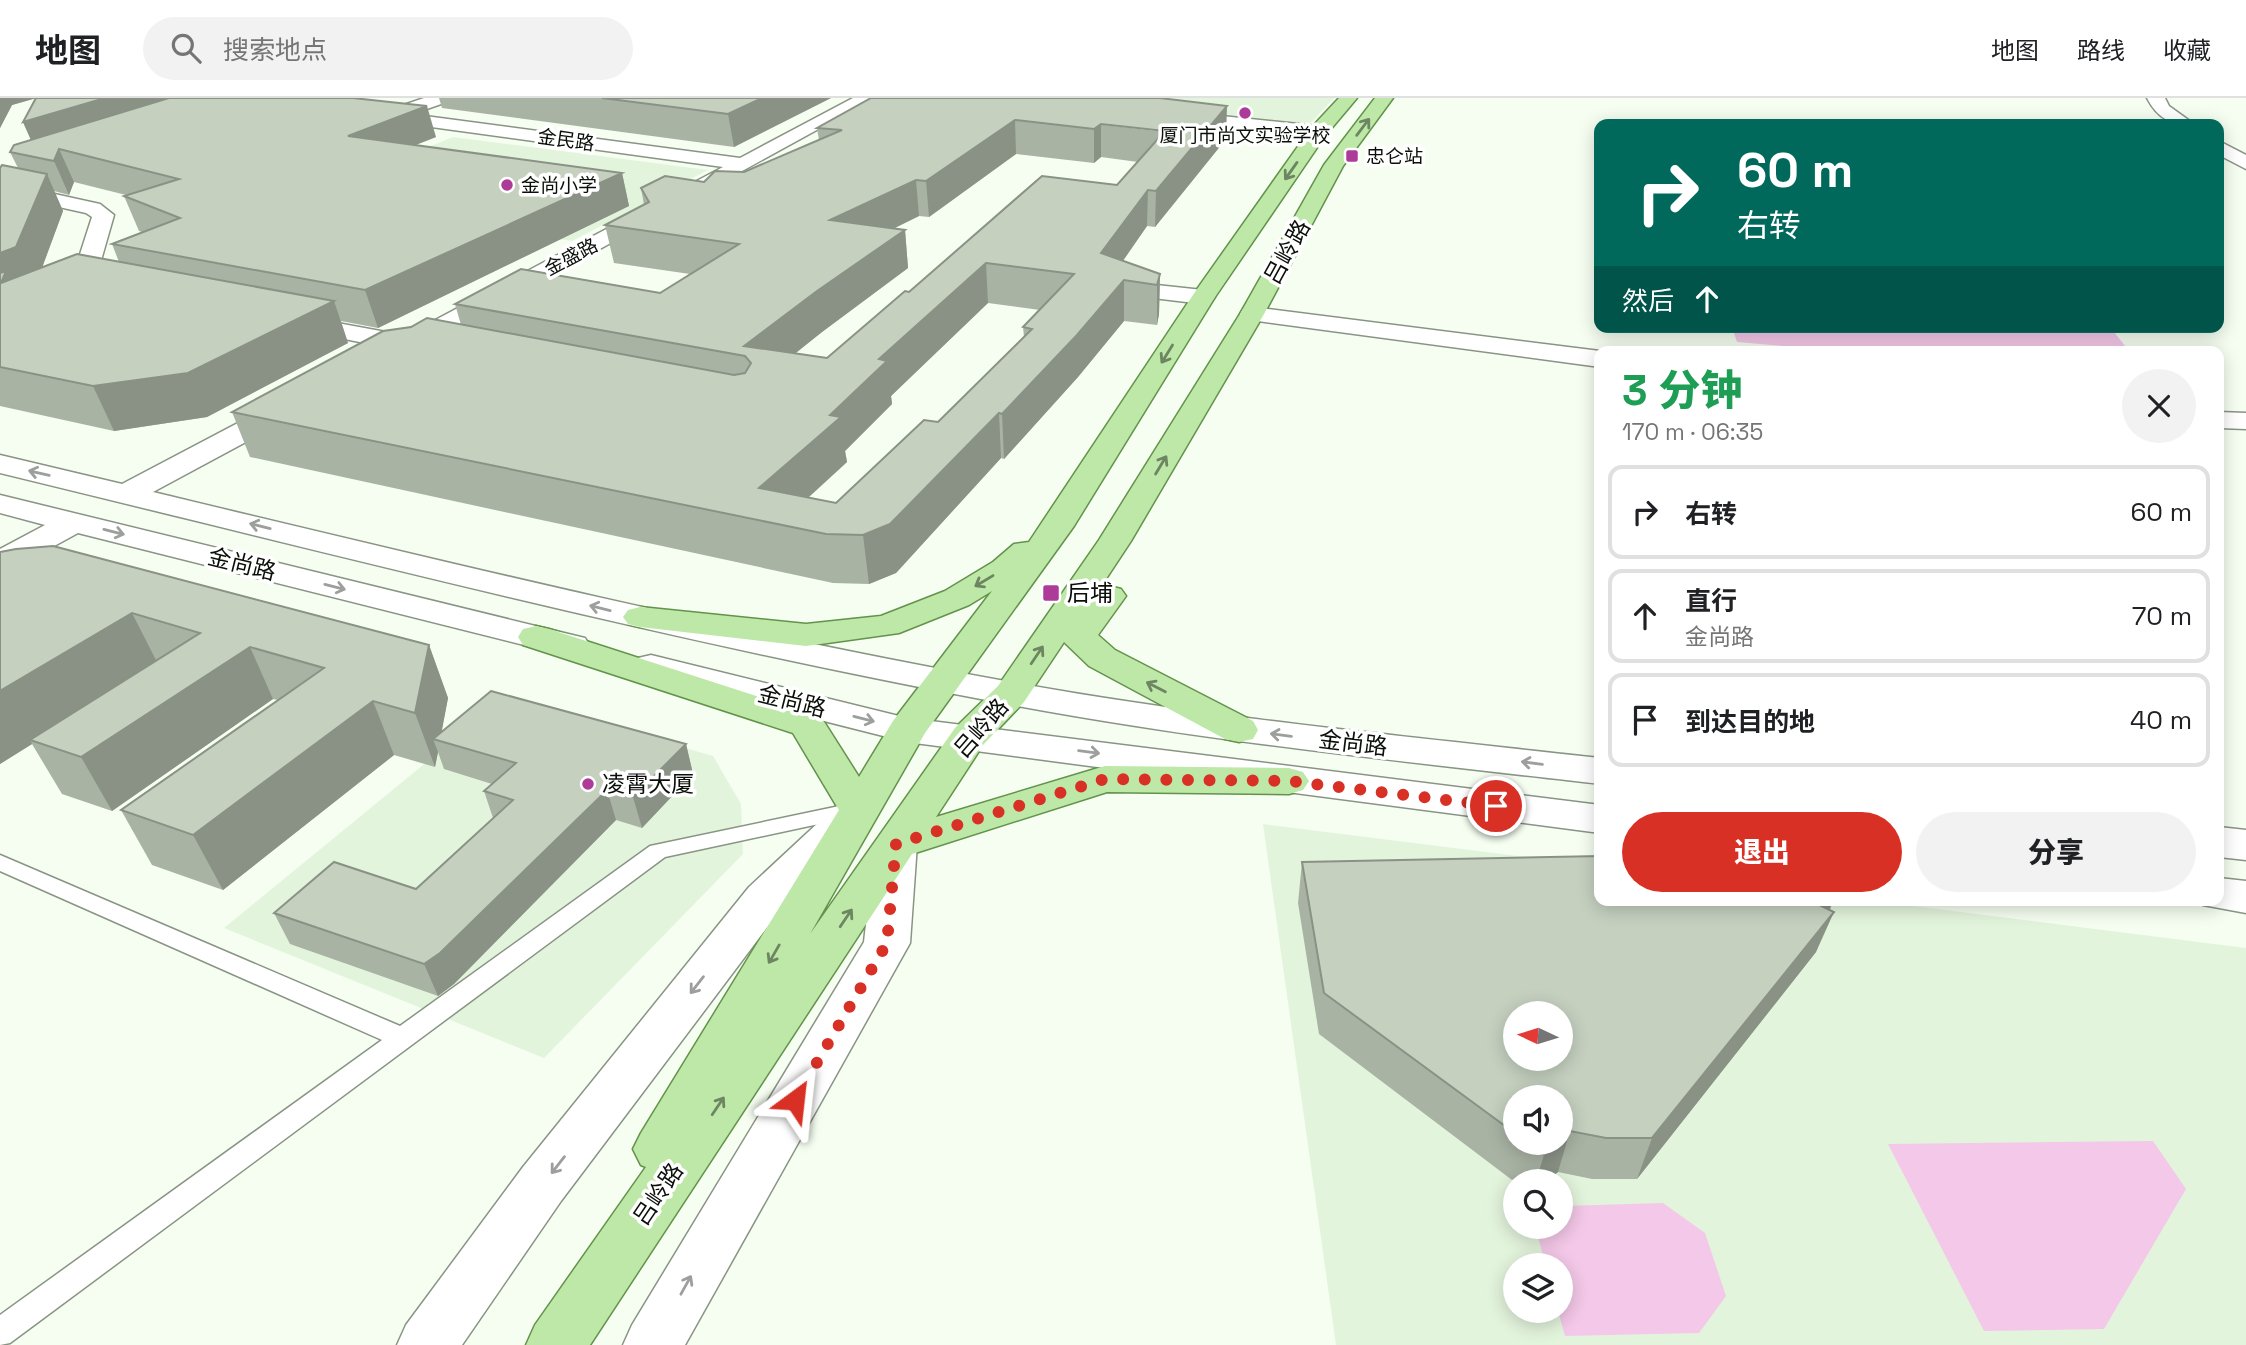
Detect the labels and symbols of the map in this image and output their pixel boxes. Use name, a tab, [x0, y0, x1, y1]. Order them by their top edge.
marker: 厦门市尚文实验学校	[1237, 105, 1253, 121]
one-way arrow	[1355, 117, 1370, 136]
place label: 厦门市尚文实验学校	[1159, 123, 1331, 148]
street label: 金民路	[536, 124, 596, 156]
place label: 忠仑站	[1366, 144, 1423, 169]
marker: 忠仑站	[1344, 148, 1360, 164]
one-way arrow	[1284, 161, 1298, 180]
place label: 金尚小学	[521, 173, 597, 198]
marker: 金尚小学	[499, 177, 515, 193]
street label: 吕岭路	[1257, 215, 1317, 289]
street label: 金盛路	[540, 233, 602, 281]
one-way arrow	[1159, 344, 1173, 364]
one-way arrow	[1154, 455, 1168, 475]
one-way arrow	[28, 466, 51, 479]
one-way arrow	[249, 519, 272, 532]
one-way arrow	[102, 526, 125, 539]
street label: 金尚路	[205, 541, 279, 587]
one-way arrow	[974, 575, 994, 589]
place label: 后埔	[1067, 578, 1113, 608]
one-way arrow	[323, 581, 346, 594]
marker: 后埔	[1041, 583, 1061, 603]
one-way arrow	[589, 601, 612, 614]
one-way arrow	[1030, 646, 1044, 665]
street label: 金尚路	[755, 678, 829, 724]
one-way arrow	[1146, 680, 1167, 693]
street label: 吕岭路	[947, 692, 1015, 764]
one-way arrow	[853, 713, 875, 726]
street label: 金尚路	[1317, 724, 1389, 762]
one-way arrow	[1271, 728, 1293, 741]
one-way arrow	[1077, 745, 1100, 758]
one-way arrow	[1521, 757, 1544, 770]
place label: 凌霄大厦	[602, 769, 694, 799]
marker: 凌霄大厦	[580, 776, 596, 792]
pin	[1466, 776, 1526, 836]
one-way arrow	[839, 909, 853, 928]
one-way arrow	[767, 944, 781, 964]
one-way arrow	[690, 975, 705, 994]
north arrow	[1503, 1001, 1573, 1071]
position arrow	[758, 1063, 832, 1137]
one-way arrow	[711, 1097, 725, 1116]
one-way arrow	[550, 1155, 565, 1173]
street label: 吕岭路	[626, 1157, 690, 1231]
one-way arrow	[679, 1276, 693, 1296]

